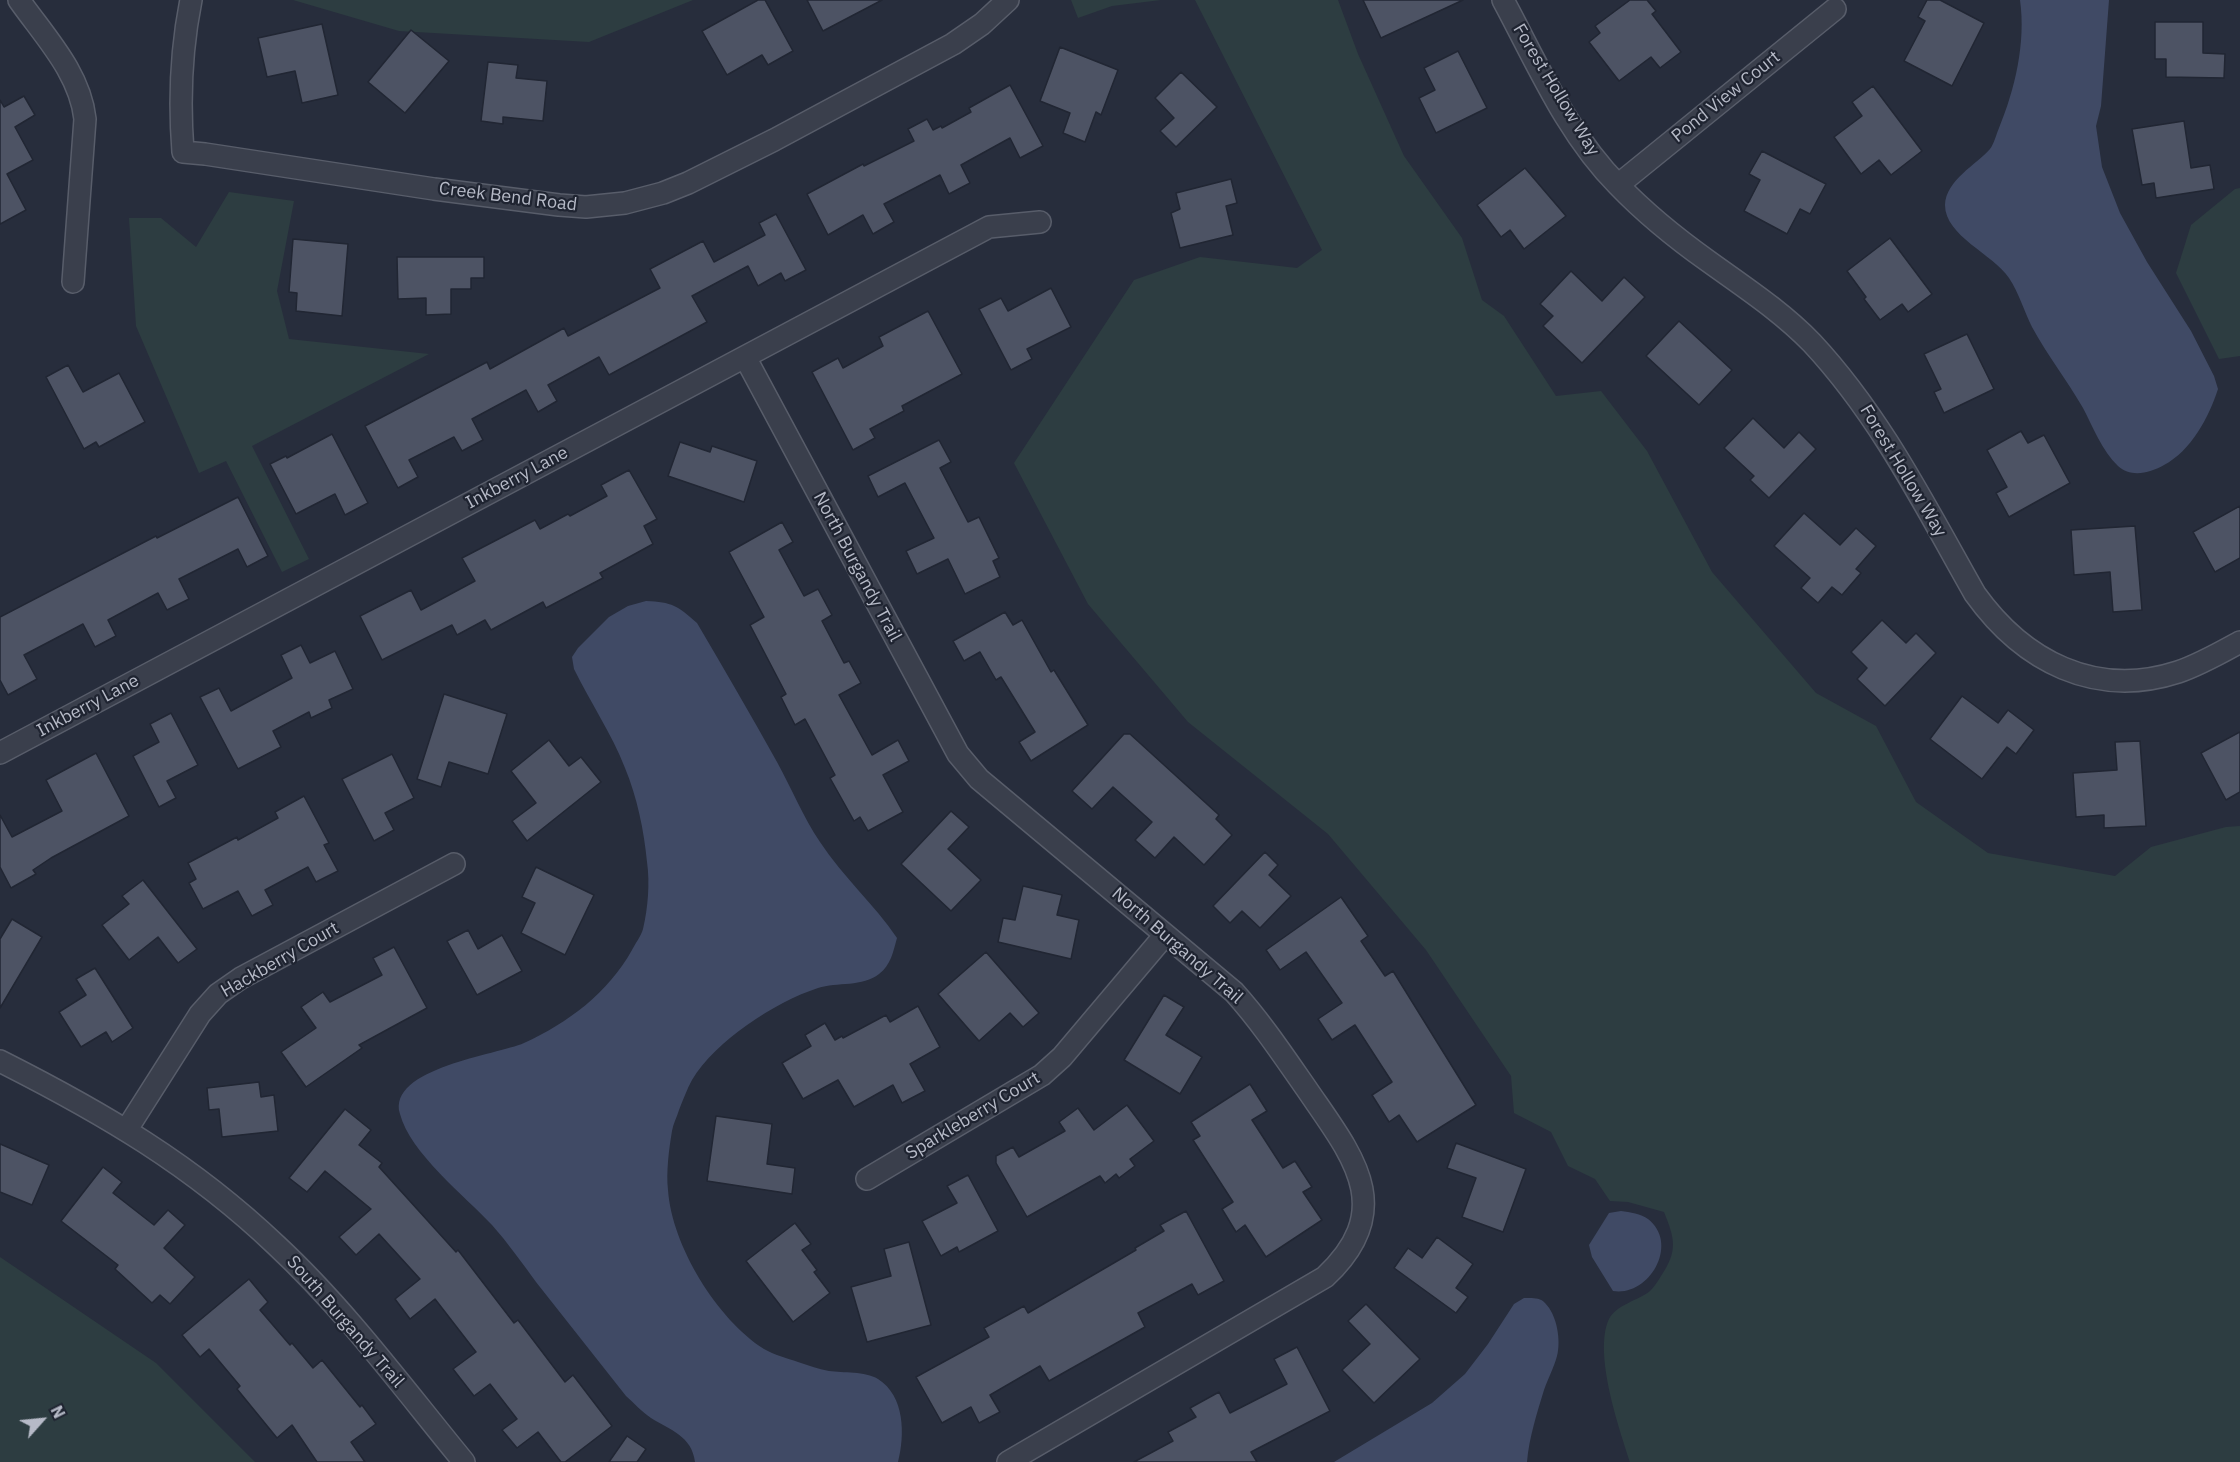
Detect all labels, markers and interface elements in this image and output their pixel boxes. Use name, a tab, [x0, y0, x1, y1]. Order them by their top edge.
street label: Forest Hollow Way	[1508, 20, 1604, 160]
street label: Pond View Court	[1667, 47, 1785, 147]
street label: Creek Bend Road	[438, 178, 578, 216]
street label: Forest Hollow Way	[1855, 401, 1951, 541]
street label: Inkberry Lane	[462, 442, 572, 514]
street label: North Burgandy Trail	[808, 488, 906, 646]
street label: Inkberry Lane	[33, 670, 143, 742]
street label: North Burgandy Trail	[1107, 883, 1247, 1009]
street label: Hackberry Court	[217, 918, 343, 1002]
street label: Sparkleberry Court	[902, 1067, 1044, 1165]
street label: South Burgandy Trail	[282, 1252, 408, 1392]
north arrow	[12, 1390, 72, 1450]
text: N	[46, 1402, 70, 1422]

